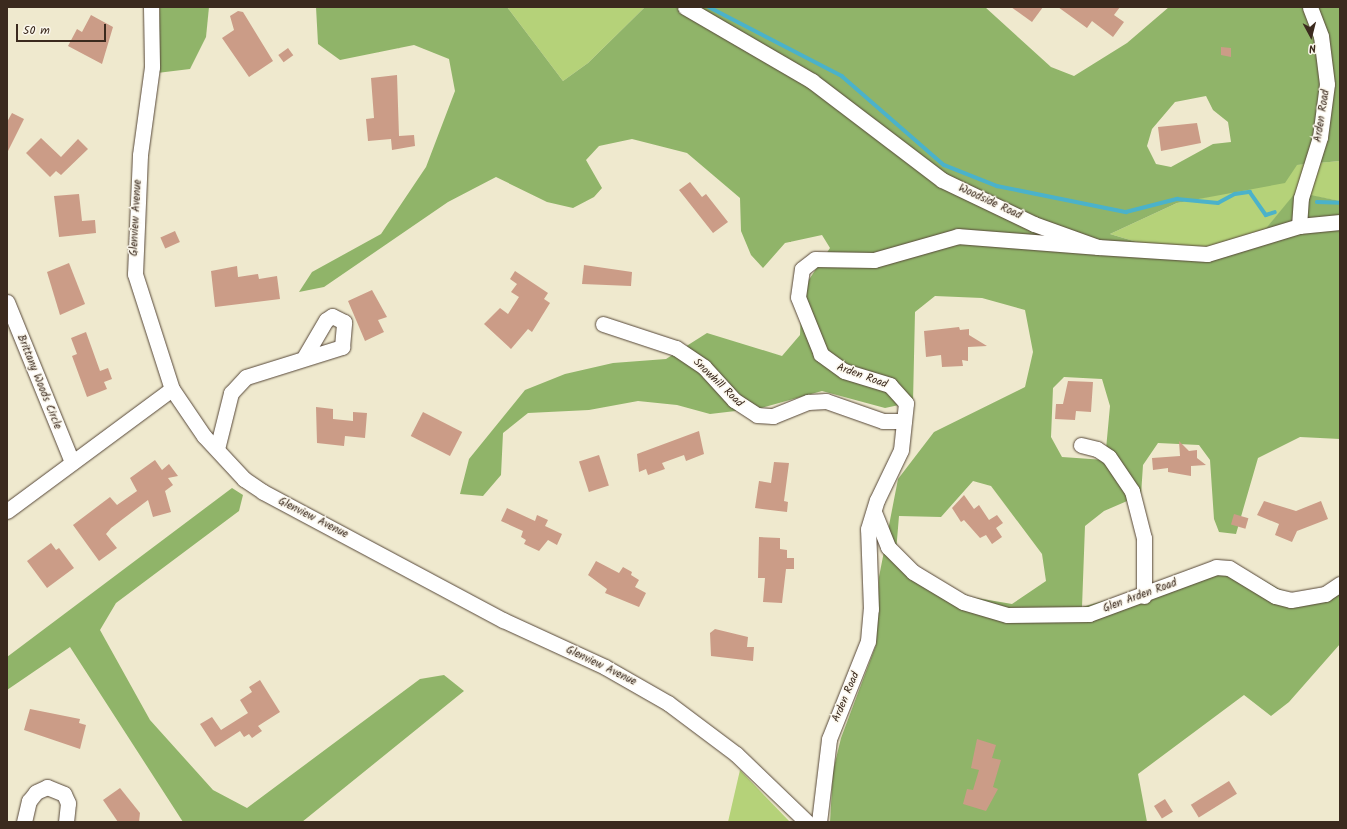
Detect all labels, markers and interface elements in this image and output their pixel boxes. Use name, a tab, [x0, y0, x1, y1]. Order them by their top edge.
scale bar	[18, 16, 108, 42]
north arrow	[1291, 16, 1331, 56]
text: 50 m	[23, 21, 50, 40]
text: N	[1308, 39, 1317, 57]
street label: Arden Road	[1311, 89, 1333, 143]
street label: Glenview Avenue	[127, 179, 145, 257]
street label: Woodside Road	[956, 182, 1024, 222]
street label: Brittany Woods Circle	[14, 333, 64, 431]
street label: Snowhill Road	[690, 356, 746, 410]
street label: Arden Road	[835, 361, 889, 391]
street label: Glenview Avenue	[276, 495, 350, 541]
street label: Glen Arden Road	[1101, 577, 1179, 615]
street label: Glenview Avenue	[564, 643, 638, 689]
street label: Arden Road	[830, 670, 862, 724]

